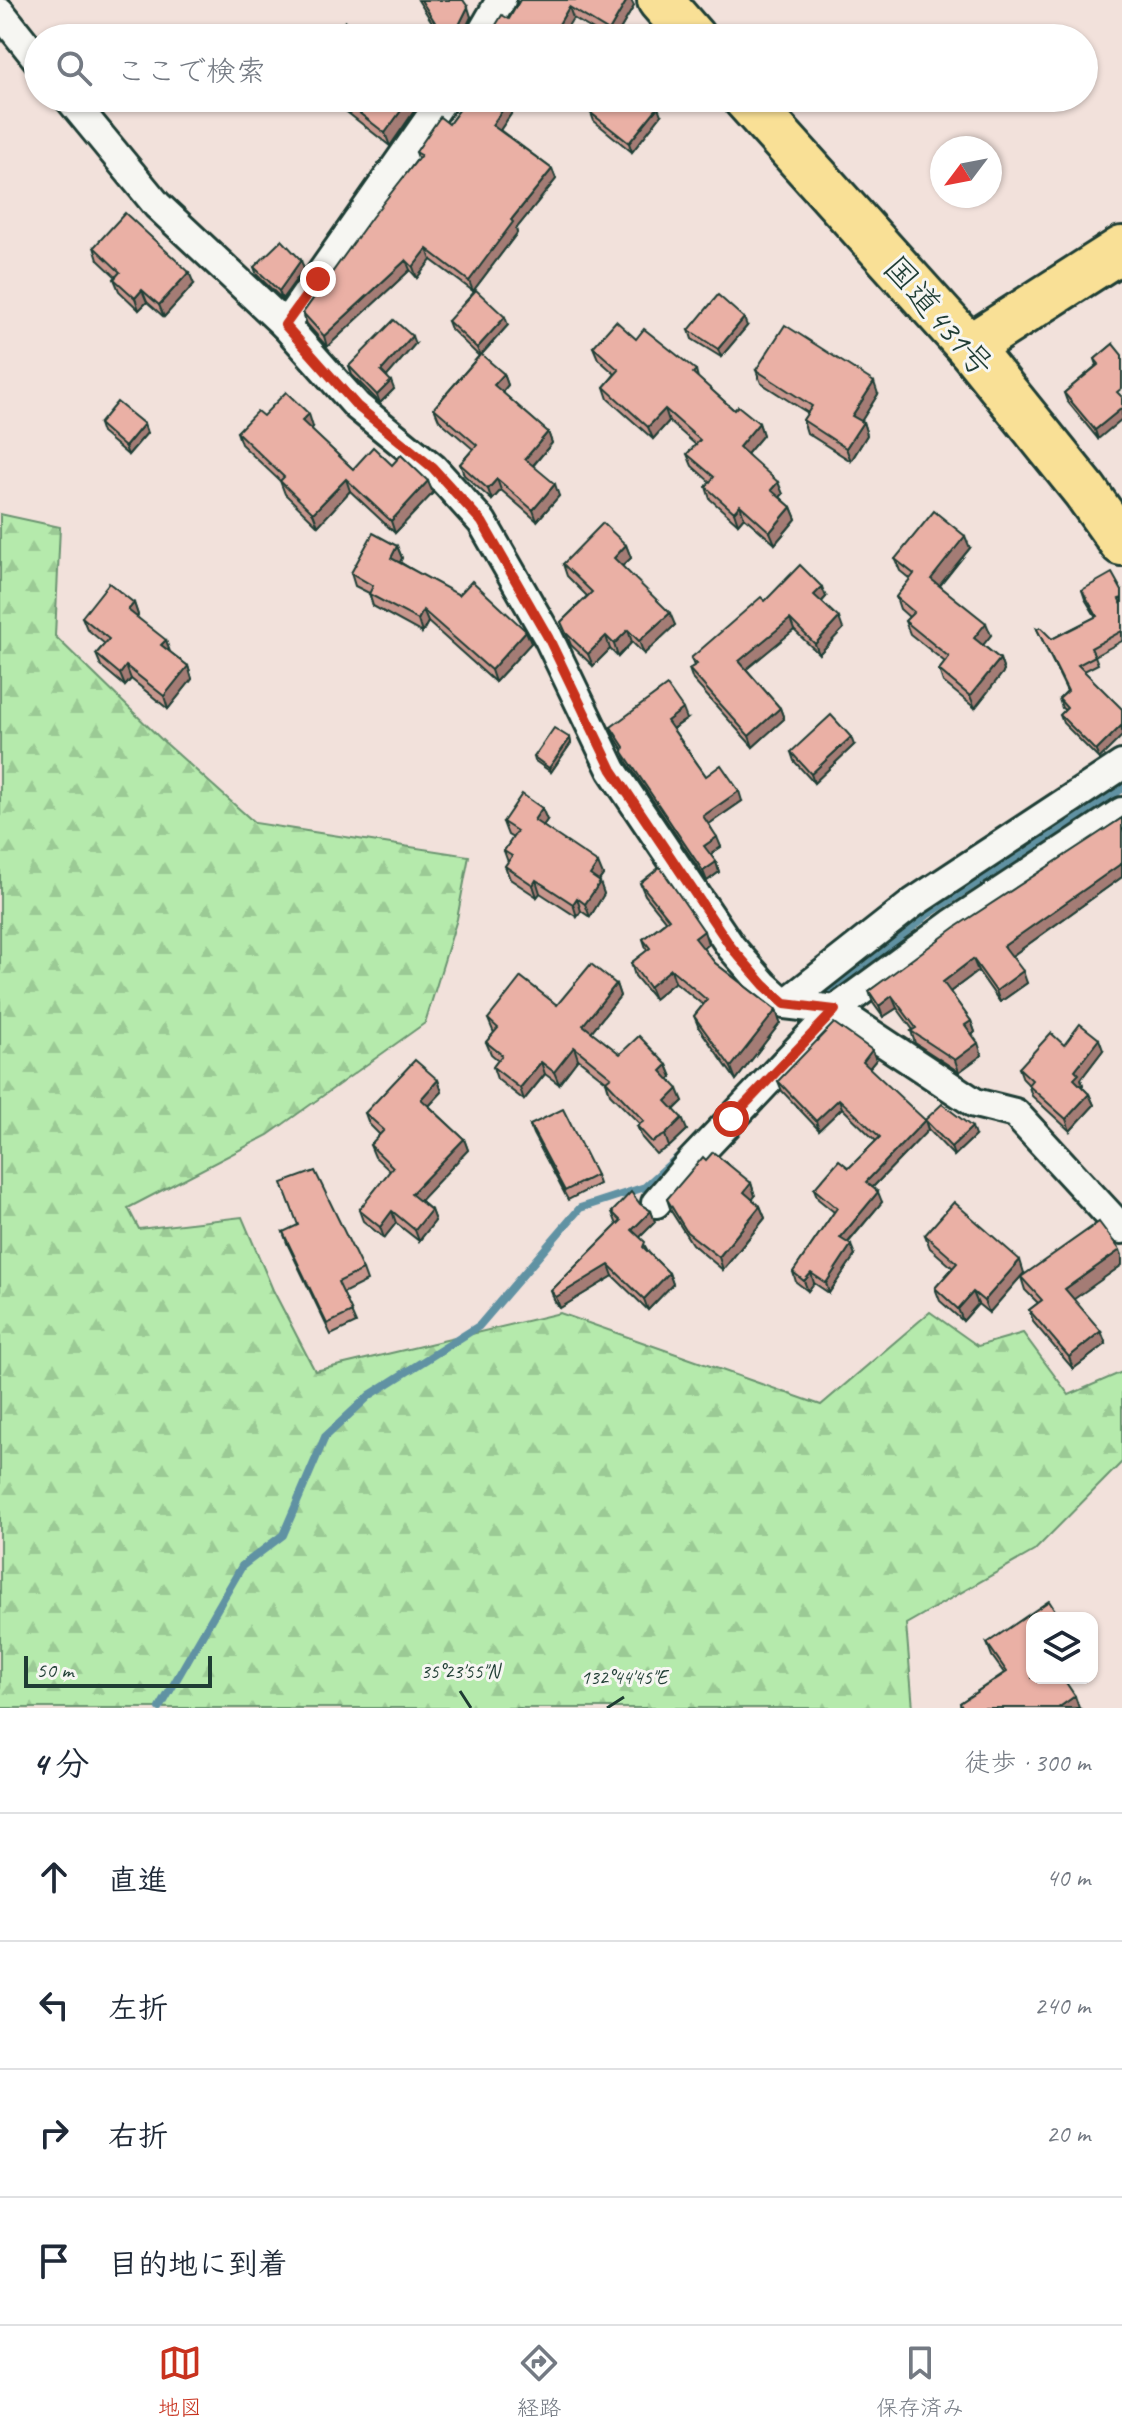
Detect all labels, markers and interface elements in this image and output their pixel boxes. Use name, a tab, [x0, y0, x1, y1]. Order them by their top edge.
search box	[24, 24, 1098, 112]
icon: search	[52, 46, 96, 90]
text: ここで検索	[116, 52, 266, 90]
north arrow	[930, 136, 1002, 208]
street label: 国道431号	[874, 246, 1003, 386]
route end	[300, 261, 336, 297]
route start	[713, 1101, 749, 1137]
map controls	[1026, 1612, 1098, 1684]
button: layers	[1026, 1612, 1098, 1684]
scale bar	[24, 1652, 212, 1688]
text: 50 m	[36, 1656, 73, 1684]
text: 35°23'55"N	[421, 1659, 502, 1684]
text: 132°44'45"E	[581, 1665, 670, 1690]
text: 4 分	[32, 1742, 90, 1785]
text: 徒歩 · 300 m	[965, 1746, 1090, 1779]
icon: ahead	[32, 1855, 76, 1899]
text: 直進	[108, 1861, 168, 1899]
text: 40 m	[1046, 1861, 1090, 1894]
icon: left	[32, 1983, 76, 2027]
text: 左折	[108, 1989, 168, 2027]
text: 240 m	[1034, 1989, 1090, 2022]
icon: right	[32, 2111, 76, 2155]
text: 右折	[108, 2117, 168, 2155]
text: 20 m	[1046, 2117, 1090, 2150]
icon: arrive	[32, 2239, 76, 2283]
text: 目的地に到着	[108, 2245, 288, 2283]
tab: 地図	[158, 2341, 202, 2422]
tab: 経路	[517, 2341, 561, 2422]
tab: 保存済み	[876, 2341, 964, 2422]

